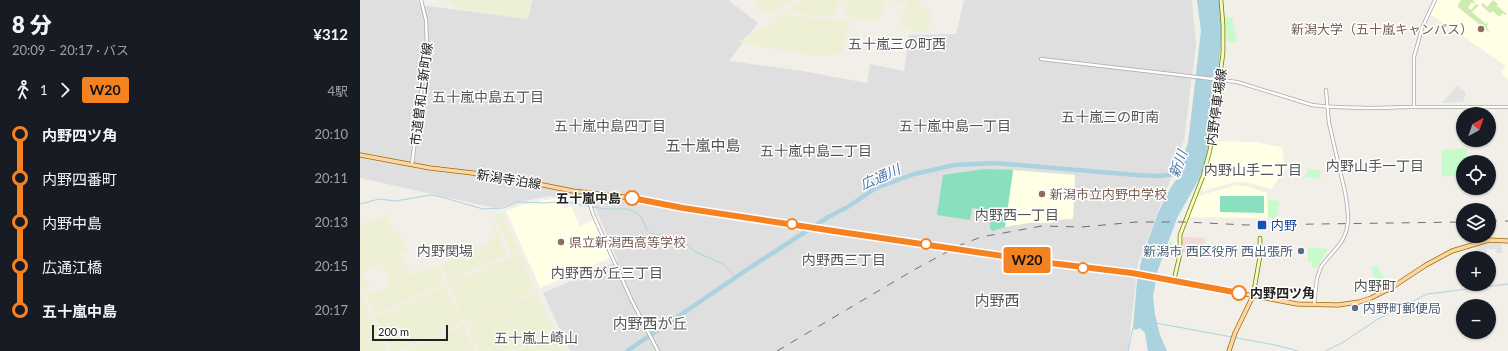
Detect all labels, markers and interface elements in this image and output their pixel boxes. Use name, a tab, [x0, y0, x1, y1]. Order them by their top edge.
text: 8 分	[12, 11, 52, 38]
place label: 新潟大学（五十嵐キャンパス）	[1291, 21, 1473, 37]
marker: 新潟大学（五十嵐キャンパス）	[1476, 24, 1486, 34]
text: ¥312	[313, 25, 348, 43]
district label: 五十嵐三の町西	[848, 35, 946, 52]
street label: 市道曽和上新町線	[407, 41, 435, 147]
text: 20:09 – 20:17 · バス	[12, 42, 129, 58]
street label: 内野停車場線	[1203, 67, 1229, 147]
icon: walk	[12, 79, 34, 101]
icon: forward	[54, 79, 76, 101]
text: W20	[90, 81, 121, 98]
text: 1	[40, 82, 48, 98]
text: 4駅	[327, 83, 348, 99]
district label: 五十嵐中島五丁目	[432, 88, 544, 105]
north arrow	[1456, 107, 1496, 147]
map controls	[1456, 107, 1496, 339]
district label: 五十嵐三の町南	[1061, 108, 1159, 125]
district label: 五十嵐中島四丁目	[554, 117, 666, 134]
district label: 五十嵐中島一丁目	[899, 117, 1011, 134]
text: 内野四ツ角	[42, 126, 117, 144]
text: 20:10	[315, 126, 348, 142]
district label: 五十嵐中島	[665, 136, 741, 154]
district label: 五十嵐中島二丁目	[760, 142, 872, 159]
water label: 新川	[1165, 146, 1191, 180]
button: locate	[1456, 155, 1496, 195]
district label: 内野山手一丁目	[1326, 157, 1424, 174]
water label: 広通川	[857, 159, 904, 193]
district label: 内野山手二丁目	[1204, 161, 1302, 178]
street label: 新潟寺泊線	[476, 166, 542, 192]
text: 内野四番町	[42, 170, 117, 188]
text: 20:11	[315, 170, 348, 186]
place label: 新潟市立内野中学校	[1050, 186, 1167, 202]
marker: 新潟市立内野中学校	[1037, 189, 1047, 199]
place label: 五十嵐中島	[556, 190, 621, 206]
marker: 五十嵐中島	[624, 190, 640, 206]
button: layers	[1456, 203, 1496, 243]
district label: 内野西一丁目	[975, 206, 1059, 223]
text: 内野中島	[42, 214, 102, 232]
text: 20:13	[315, 214, 348, 230]
place label: 内野	[1271, 217, 1297, 233]
unlabelled marker	[786, 218, 798, 230]
marker: 内野	[1256, 219, 1268, 231]
place label: 県立新潟西高等学校	[569, 234, 686, 250]
marker: 県立新潟西高等学校	[556, 237, 566, 247]
unlabelled marker	[920, 238, 932, 250]
district label: 内野関場	[417, 242, 473, 259]
place label: 新潟市 西区役所 西出張所	[1143, 243, 1293, 259]
marker: 新潟市 西区役所 西出張所	[1296, 246, 1306, 256]
line badge: W20	[1004, 247, 1050, 273]
district label: 内野西三丁目	[802, 251, 886, 268]
text: W20	[1012, 251, 1042, 268]
button: +	[1456, 251, 1496, 291]
text: 広通江橋	[42, 258, 102, 276]
text: 20:15	[315, 258, 348, 274]
unlabelled marker	[1077, 262, 1089, 274]
district label: 内野西が丘三丁目	[551, 264, 663, 281]
district label: 内野町	[1354, 277, 1396, 294]
marker: 内野四ツ角	[1231, 285, 1247, 301]
place label: 内野四ツ角	[1250, 285, 1315, 301]
district label: 内野西	[974, 291, 1020, 309]
button: −	[1456, 299, 1496, 339]
place label: 内野町郵便局	[1363, 300, 1441, 316]
text: 五十嵐中島	[42, 302, 117, 320]
text: 20:17	[315, 302, 348, 318]
marker: 内野町郵便局	[1350, 303, 1360, 313]
district label: 内野西が丘	[612, 314, 688, 332]
scale bar	[372, 323, 448, 342]
text: 200 m	[378, 325, 409, 338]
district label: 五十嵐上崎山	[494, 329, 578, 346]

